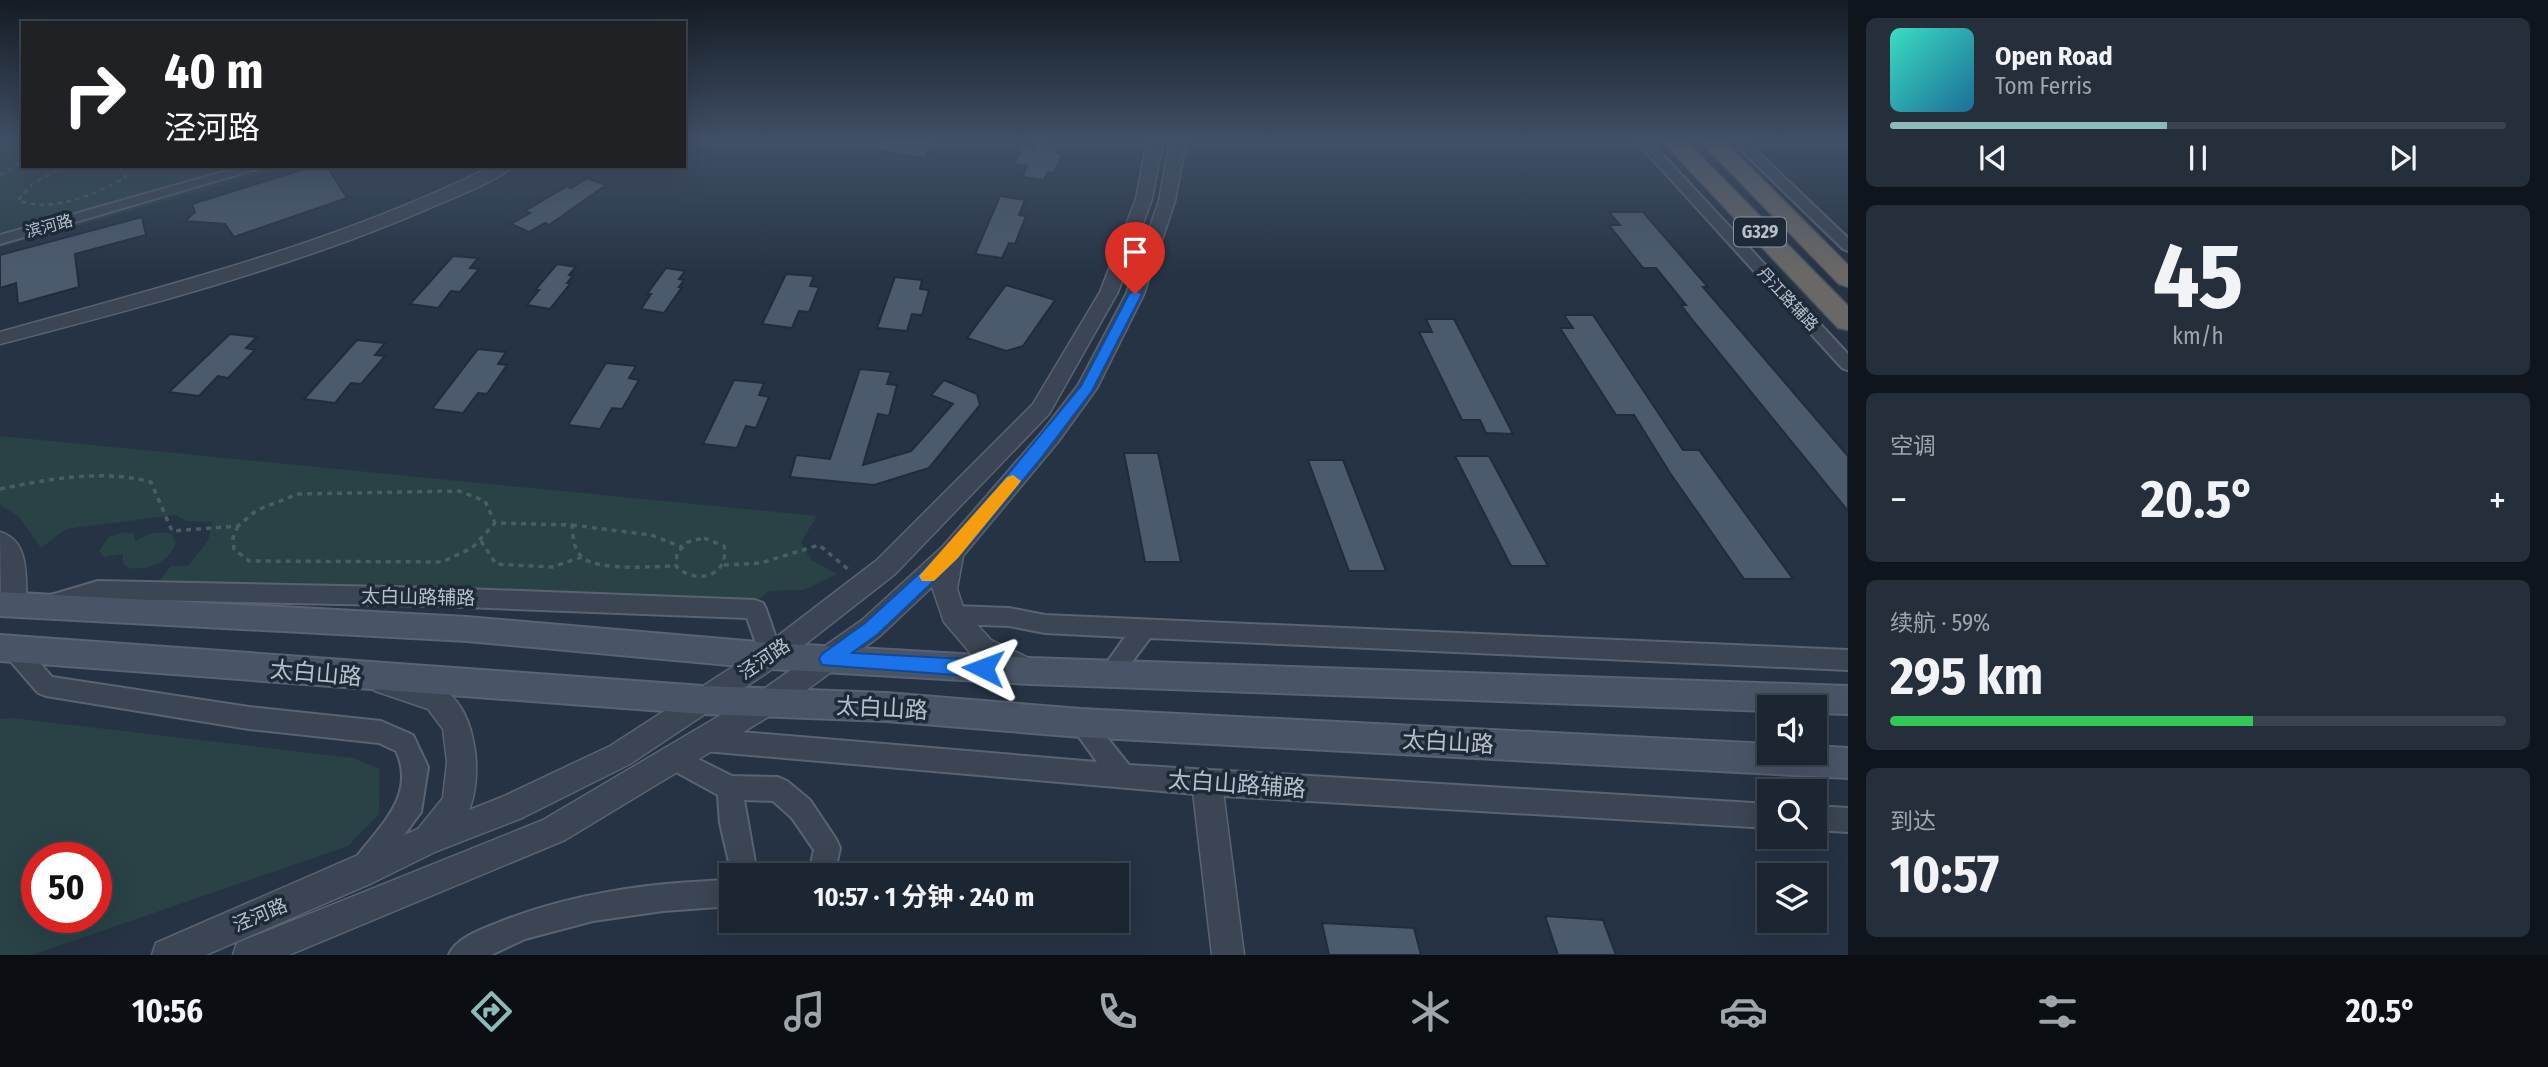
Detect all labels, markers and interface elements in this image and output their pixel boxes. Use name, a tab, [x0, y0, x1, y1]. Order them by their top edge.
text: Open Road	[1995, 41, 2113, 72]
text: 40 m	[164, 42, 264, 101]
icon: right	[49, 49, 140, 140]
text: Tom Ferris	[1995, 72, 2092, 100]
text: 泾河路	[164, 109, 260, 147]
icon: previous	[1974, 139, 2012, 177]
icon: pause	[2179, 139, 2217, 177]
icon: next	[2384, 139, 2422, 177]
street label: 滨河路	[23, 211, 75, 241]
road number: G329	[1734, 218, 1786, 246]
pin	[1105, 222, 1165, 294]
text: 45	[2153, 222, 2243, 331]
icon: arrive	[1116, 233, 1154, 271]
street label: 丹江路辅路	[1754, 263, 1822, 335]
text: km/h	[2172, 322, 2224, 350]
text: 空调	[1890, 432, 1936, 460]
text: 20.5°	[2141, 468, 2255, 531]
text: −	[1890, 477, 1907, 523]
text: +	[2489, 477, 2506, 523]
street label: 太白山路辅路	[361, 585, 475, 609]
text: 续航 · 59%	[1890, 609, 1990, 637]
position arrow	[946, 631, 1020, 705]
street label: 泾河路	[734, 634, 794, 684]
text: 295 km	[1890, 645, 2043, 708]
street label: 太白山路	[269, 655, 363, 691]
street label: 太白山路	[835, 692, 929, 724]
map controls	[1757, 695, 1827, 933]
button: sound	[1757, 695, 1827, 765]
street label: 太白山路	[1401, 726, 1495, 758]
street label: 太白山路辅路	[1167, 765, 1307, 803]
button: search	[1757, 779, 1827, 849]
text: 到达	[1890, 807, 1936, 835]
speed limit sign: 50	[21, 842, 112, 933]
text: 10:57	[1890, 843, 1999, 906]
button: layers	[1757, 863, 1827, 933]
text: 10:57 · 1 分钟 · 240 m	[814, 882, 1034, 913]
street label: 泾河路	[229, 893, 291, 937]
icon: directions	[467, 987, 516, 1036]
icon: music	[780, 987, 829, 1036]
icon: phone	[1093, 987, 1142, 1036]
icon: climate	[1406, 987, 1455, 1036]
icon: car	[1719, 987, 1768, 1036]
icon: filters	[2033, 987, 2082, 1036]
text: 10:56	[132, 992, 203, 1030]
text: 20.5°	[2346, 992, 2416, 1030]

